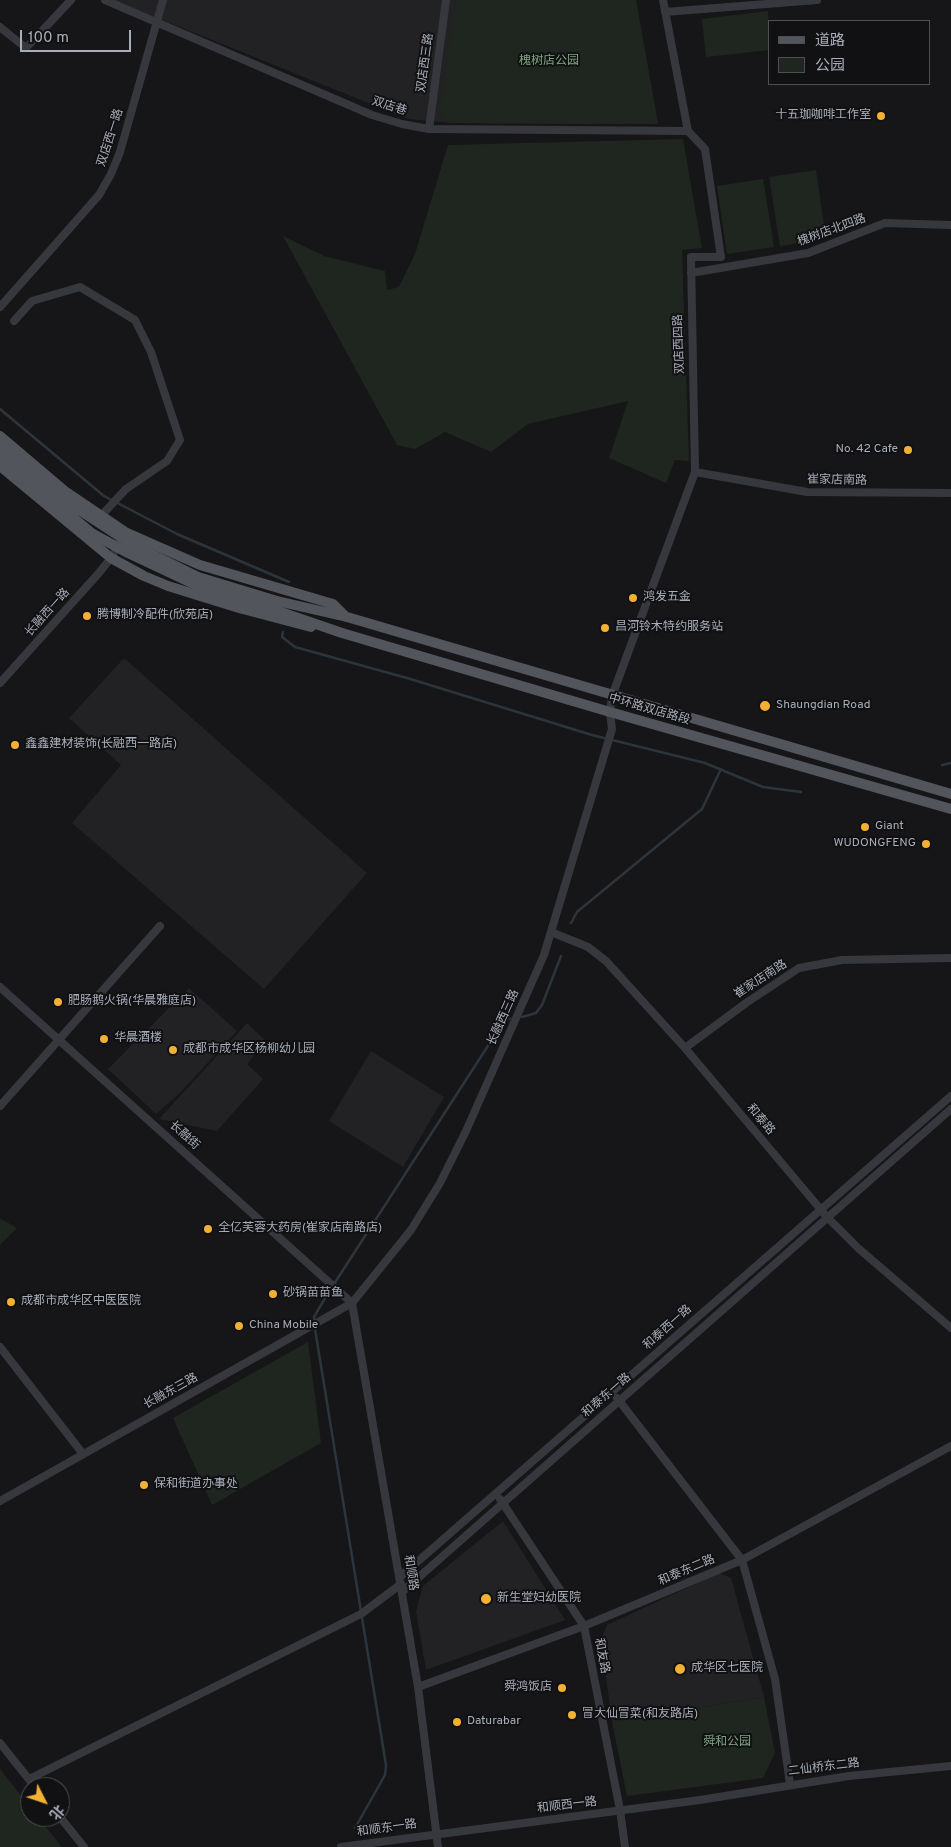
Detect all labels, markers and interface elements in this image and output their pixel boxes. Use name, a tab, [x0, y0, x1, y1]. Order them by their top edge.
scale bar	[22, 20, 134, 52]
legend	[768, 20, 931, 85]
text: 100 m	[28, 29, 69, 48]
street label: 双店西三路	[415, 32, 437, 94]
text: 道路	[815, 32, 845, 51]
park label: 槐树店公园	[519, 55, 579, 69]
text: 公园	[815, 57, 845, 76]
street label: 双店巷	[370, 95, 408, 119]
street label: 双店西一路	[95, 107, 127, 169]
place label: 十五珈·咖啡工作室	[775, 109, 871, 123]
marker: 十五珈·咖啡工作室	[875, 110, 887, 122]
street label: 槐树店北四路	[796, 212, 868, 250]
street label: 双店西四路	[672, 314, 688, 374]
place label: No. 42 Cafe	[835, 443, 898, 457]
marker: No. 42 Cafe	[902, 444, 914, 456]
street label: 崔家店南路	[807, 473, 867, 489]
street label: 长融西一路	[23, 586, 73, 640]
place label: 鸿发五金	[643, 591, 691, 605]
marker: 鸿发五金	[627, 592, 639, 604]
place label: 腾博制冷配件(欣苑店)	[97, 609, 213, 623]
marker: 腾博制冷配件(欣苑店)	[81, 610, 93, 622]
place label: 昌河铃木特约服务站	[615, 621, 723, 635]
marker: 昌河铃木特约服务站	[599, 622, 611, 634]
street label: 中环路双店路段	[607, 692, 691, 728]
marker: Shaungdian Road	[758, 699, 772, 713]
place label: Shaungdian Road	[776, 699, 870, 713]
place label: 鑫鑫建材装饰(长融西一路店)	[25, 738, 177, 752]
marker: 鑫鑫建材装饰(长融西一路店)	[9, 739, 21, 751]
place label: Giant	[875, 820, 904, 834]
marker: Giant	[859, 821, 871, 833]
place label: WUDONGFENG	[833, 837, 916, 851]
marker: WUDONGFENG	[920, 838, 932, 850]
street label: 崔家店南路	[732, 958, 790, 1002]
street label: 长融西三路	[485, 988, 523, 1048]
place label: 肥肠鹅火锅(华晨雅庭店)	[68, 995, 196, 1009]
marker: 肥肠鹅火锅(华晨雅庭店)	[52, 996, 64, 1008]
place label: 华晨酒楼	[114, 1032, 162, 1046]
marker: 华晨酒楼	[98, 1033, 110, 1045]
place label: 成都市成华区杨柳幼儿园	[183, 1043, 315, 1057]
marker: 成都市成华区杨柳幼儿园	[167, 1044, 179, 1056]
street label: 和泰路	[743, 1102, 777, 1138]
street label: 长融街	[166, 1119, 202, 1153]
place label: 全亿芙蓉大药房(崔家店南路店)	[218, 1222, 382, 1236]
marker: 全亿芙蓉大药房(崔家店南路店)	[202, 1223, 214, 1235]
place label: 砂锅苗苗鱼	[283, 1287, 343, 1301]
marker: 砂锅苗苗鱼	[267, 1288, 279, 1300]
place label: 成都市成华区中医医院	[21, 1295, 141, 1309]
marker: 成都市成华区中医医院	[5, 1296, 17, 1308]
street label: 和泰西一路	[641, 1303, 695, 1353]
place label: China Mobile	[249, 1319, 318, 1333]
marker: China Mobile	[233, 1320, 245, 1332]
street label: 长融东三路	[141, 1371, 201, 1413]
street label: 和泰东一路	[580, 1371, 634, 1421]
place label: 保和街道办事处	[154, 1478, 238, 1492]
marker: 保和街道办事处	[138, 1479, 150, 1491]
street label: 和泰东二路	[657, 1553, 717, 1589]
street label: 和顺路	[400, 1554, 420, 1592]
marker: 新生堂妇幼医院	[479, 1592, 493, 1606]
place label: 新生堂妇幼医院	[497, 1592, 581, 1606]
street label: 和友路	[590, 1637, 612, 1675]
marker: 成华区七医院	[673, 1662, 687, 1676]
place label: 成华区七医院	[691, 1662, 763, 1676]
place label: 舜鸿饭店	[504, 1681, 552, 1695]
marker: 舜鸿饭店	[556, 1682, 568, 1694]
place label: 冒大仙冒菜(和友路店)	[582, 1708, 698, 1722]
marker: 冒大仙冒菜(和友路店)	[566, 1709, 578, 1721]
place label: Datura·bar	[467, 1715, 521, 1729]
marker: Datura·bar	[451, 1716, 463, 1728]
park label: 舜和公园	[703, 1736, 751, 1750]
street label: 二仙桥东二路	[787, 1756, 861, 1780]
north arrow	[20, 1777, 70, 1827]
street label: 和顺西一路	[536, 1795, 598, 1817]
text: 北	[45, 1801, 67, 1822]
street label: 和顺东一路	[356, 1818, 418, 1840]

